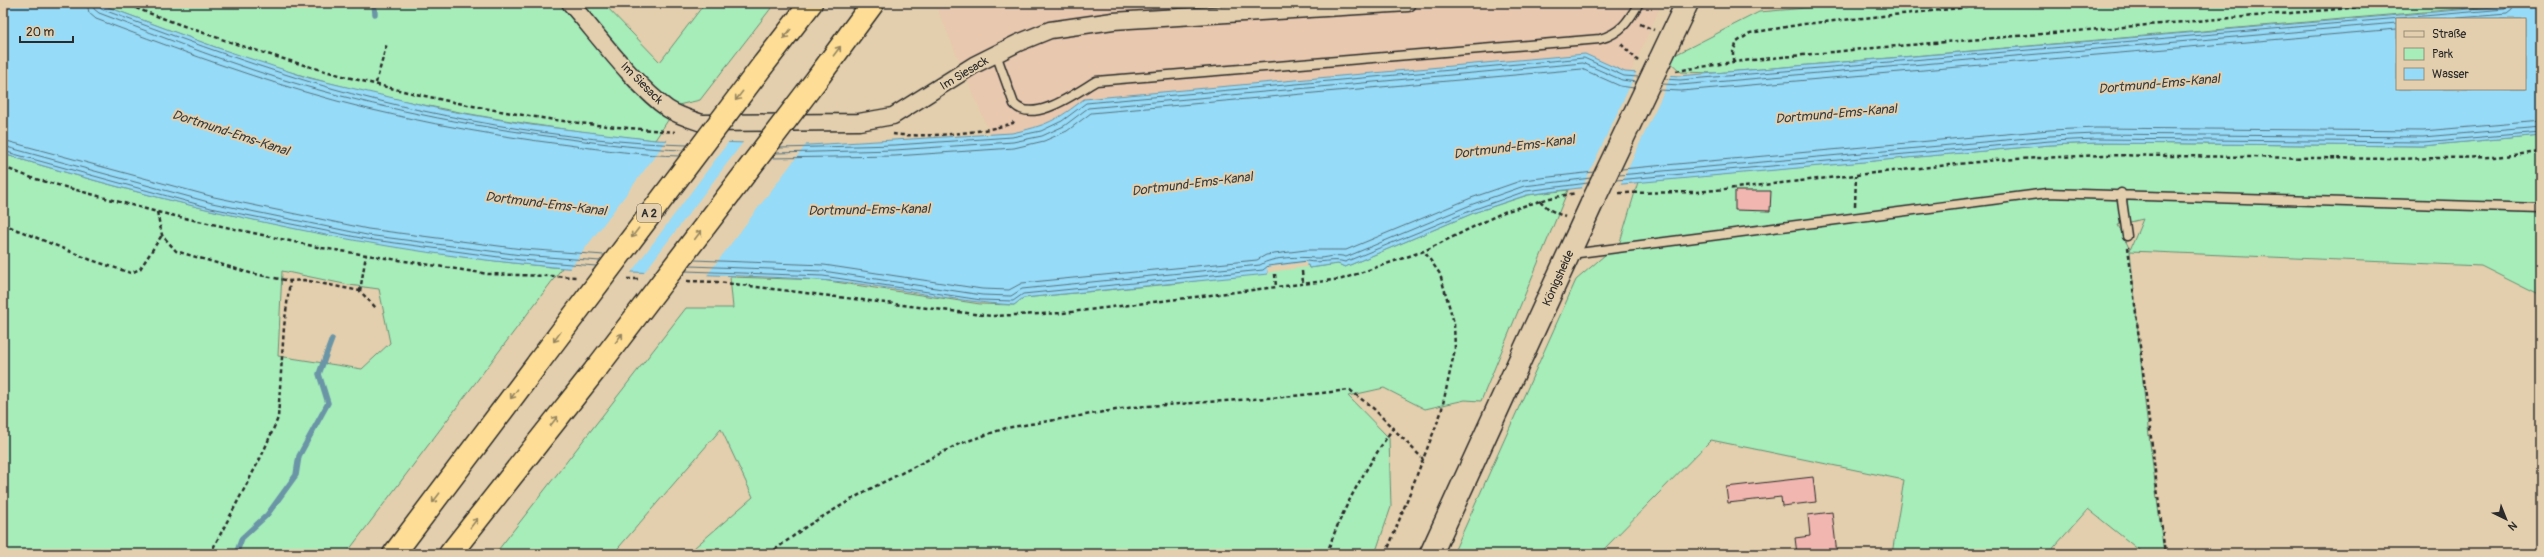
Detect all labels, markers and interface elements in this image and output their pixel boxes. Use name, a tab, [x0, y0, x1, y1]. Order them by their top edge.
scale bar	[20, 18, 73, 44]
legend	[2396, 18, 2526, 90]
text: 20 m	[26, 25, 55, 40]
text: Straße	[2432, 27, 2466, 42]
one-way arrow	[783, 28, 791, 39]
one-way arrow	[833, 46, 841, 57]
text: Park	[2432, 47, 2453, 62]
street label: Im Siesack	[937, 53, 991, 94]
street label: Im Siesack	[617, 59, 666, 108]
text: Wasser	[2432, 67, 2469, 82]
water label: Dortmund-Ems-Kanal	[2098, 71, 2222, 97]
one-way arrow	[734, 90, 743, 101]
water label: Dortmund-Ems-Kanal	[1775, 101, 1899, 127]
water label: Dortmund-Ems-Kanal	[170, 107, 293, 160]
water label: Dortmund-Ems-Kanal	[1453, 131, 1577, 162]
water label: Dortmund-Ems-Kanal	[1131, 168, 1255, 199]
water label: Dortmund-Ems-Kanal	[484, 189, 609, 220]
water label: Dortmund-Ems-Kanal	[808, 201, 932, 219]
road number: A 2	[637, 204, 661, 222]
one-way arrow	[630, 227, 639, 238]
one-way arrow	[693, 229, 702, 240]
street label: Königsheide	[1539, 248, 1577, 309]
one-way arrow	[552, 331, 561, 342]
one-way arrow	[615, 333, 623, 344]
one-way arrow	[510, 388, 518, 399]
one-way arrow	[550, 416, 559, 427]
one-way arrow	[432, 492, 440, 503]
north arrow	[2486, 499, 2526, 539]
one-way arrow	[469, 518, 478, 529]
text: N	[2505, 519, 2520, 534]

